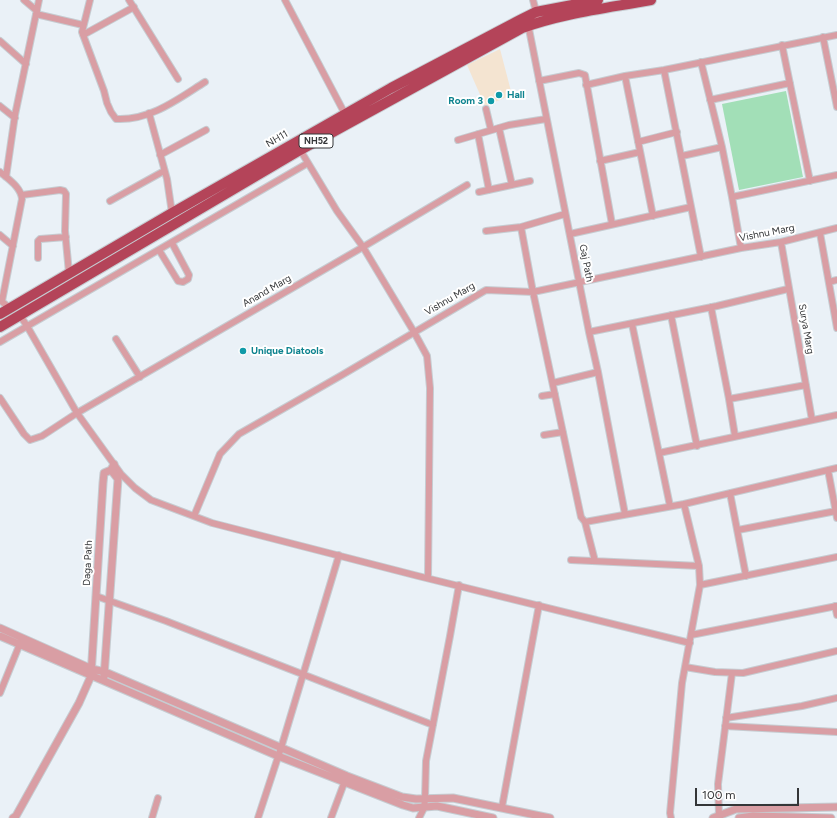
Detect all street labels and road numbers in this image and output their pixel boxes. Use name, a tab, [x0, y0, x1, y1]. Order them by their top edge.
street label: NH11	[264, 128, 290, 150]
road number: NH52	[299, 134, 333, 148]
street label: Vishnu Marg	[738, 222, 796, 244]
street label: Gaj Path	[576, 243, 596, 283]
street label: Anand Marg	[241, 272, 293, 310]
street label: Vishnu Marg	[423, 280, 477, 318]
street label: Surya Marg	[796, 303, 816, 355]
street label: Daga Path	[81, 540, 95, 586]

